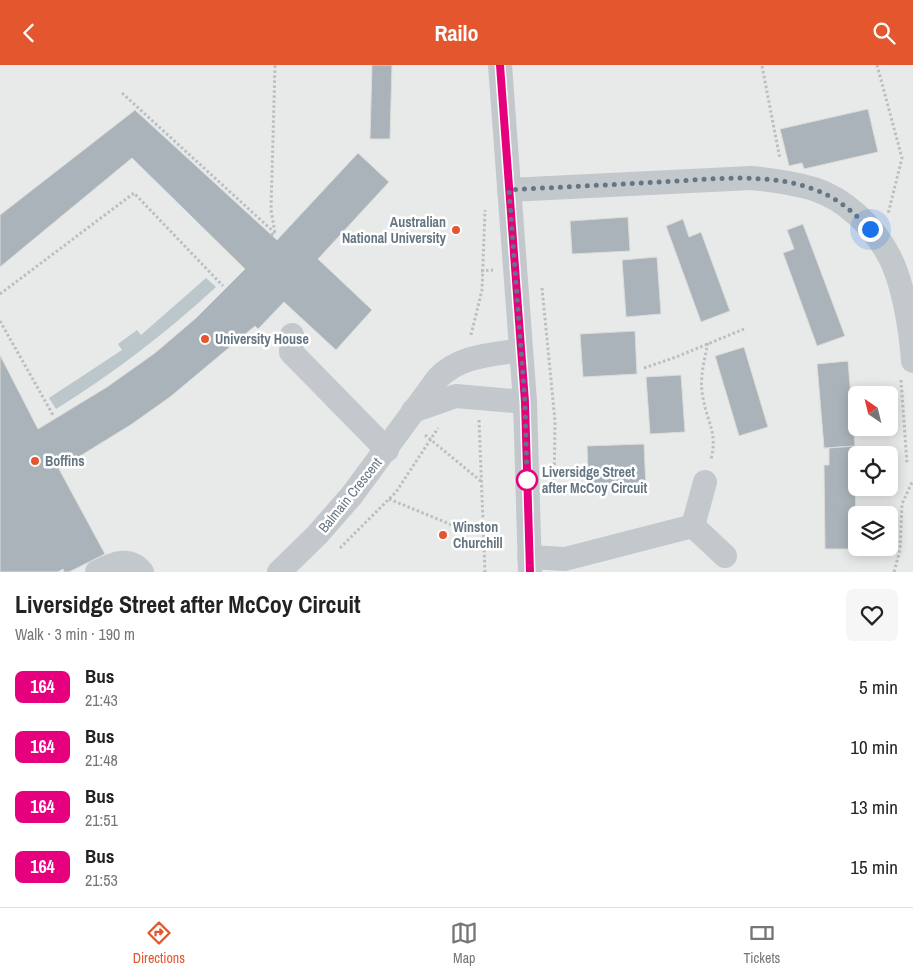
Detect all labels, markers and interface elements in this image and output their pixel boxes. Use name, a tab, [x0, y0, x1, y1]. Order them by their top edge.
text: Railo	[434, 18, 479, 48]
icon: back	[15, 19, 43, 47]
icon: search	[870, 19, 898, 47]
place label: Australian National University	[342, 213, 447, 247]
your location	[858, 217, 883, 242]
marker: Australian National University	[450, 224, 462, 236]
place label: University House	[215, 330, 309, 348]
marker: University House	[199, 333, 211, 345]
north arrow	[848, 386, 898, 436]
map controls	[848, 386, 898, 556]
button: locate	[848, 446, 898, 496]
place label: Boffins	[45, 452, 85, 470]
street label: Balmain Crescent	[314, 454, 386, 536]
marker: Boffins	[29, 455, 41, 467]
place label: Liversidge Street after McCoy Circuit	[542, 463, 647, 497]
marker: Liversidge Street after McCoy Circuit	[516, 469, 538, 491]
button: layers	[848, 506, 898, 556]
place label: Winston Churchill	[453, 518, 503, 552]
marker: Winston Churchill	[437, 529, 449, 541]
text: Liversidge Street after McCoy Circuit	[15, 588, 361, 620]
button: heart	[846, 589, 898, 641]
text: Walk · 3 min · 190 m	[15, 623, 135, 645]
text: Bus	[85, 663, 114, 689]
text: 164	[30, 674, 55, 699]
text: 5 min	[859, 674, 898, 700]
text: 21:43	[85, 689, 118, 711]
text: Bus	[85, 723, 114, 749]
text: 164	[30, 734, 55, 759]
text: 10 min	[850, 734, 898, 760]
text: 21:48	[85, 749, 118, 771]
text: Bus	[85, 783, 114, 809]
text: 164	[30, 794, 55, 819]
text: 13 min	[850, 794, 898, 820]
text: 21:51	[85, 809, 118, 831]
text: Bus	[85, 843, 114, 869]
text: 164	[30, 854, 55, 879]
text: 15 min	[850, 854, 898, 880]
text: 21:53	[85, 869, 118, 891]
tab: Directions	[133, 919, 185, 967]
tab: Map	[450, 919, 478, 967]
tab: Tickets	[744, 919, 780, 967]

